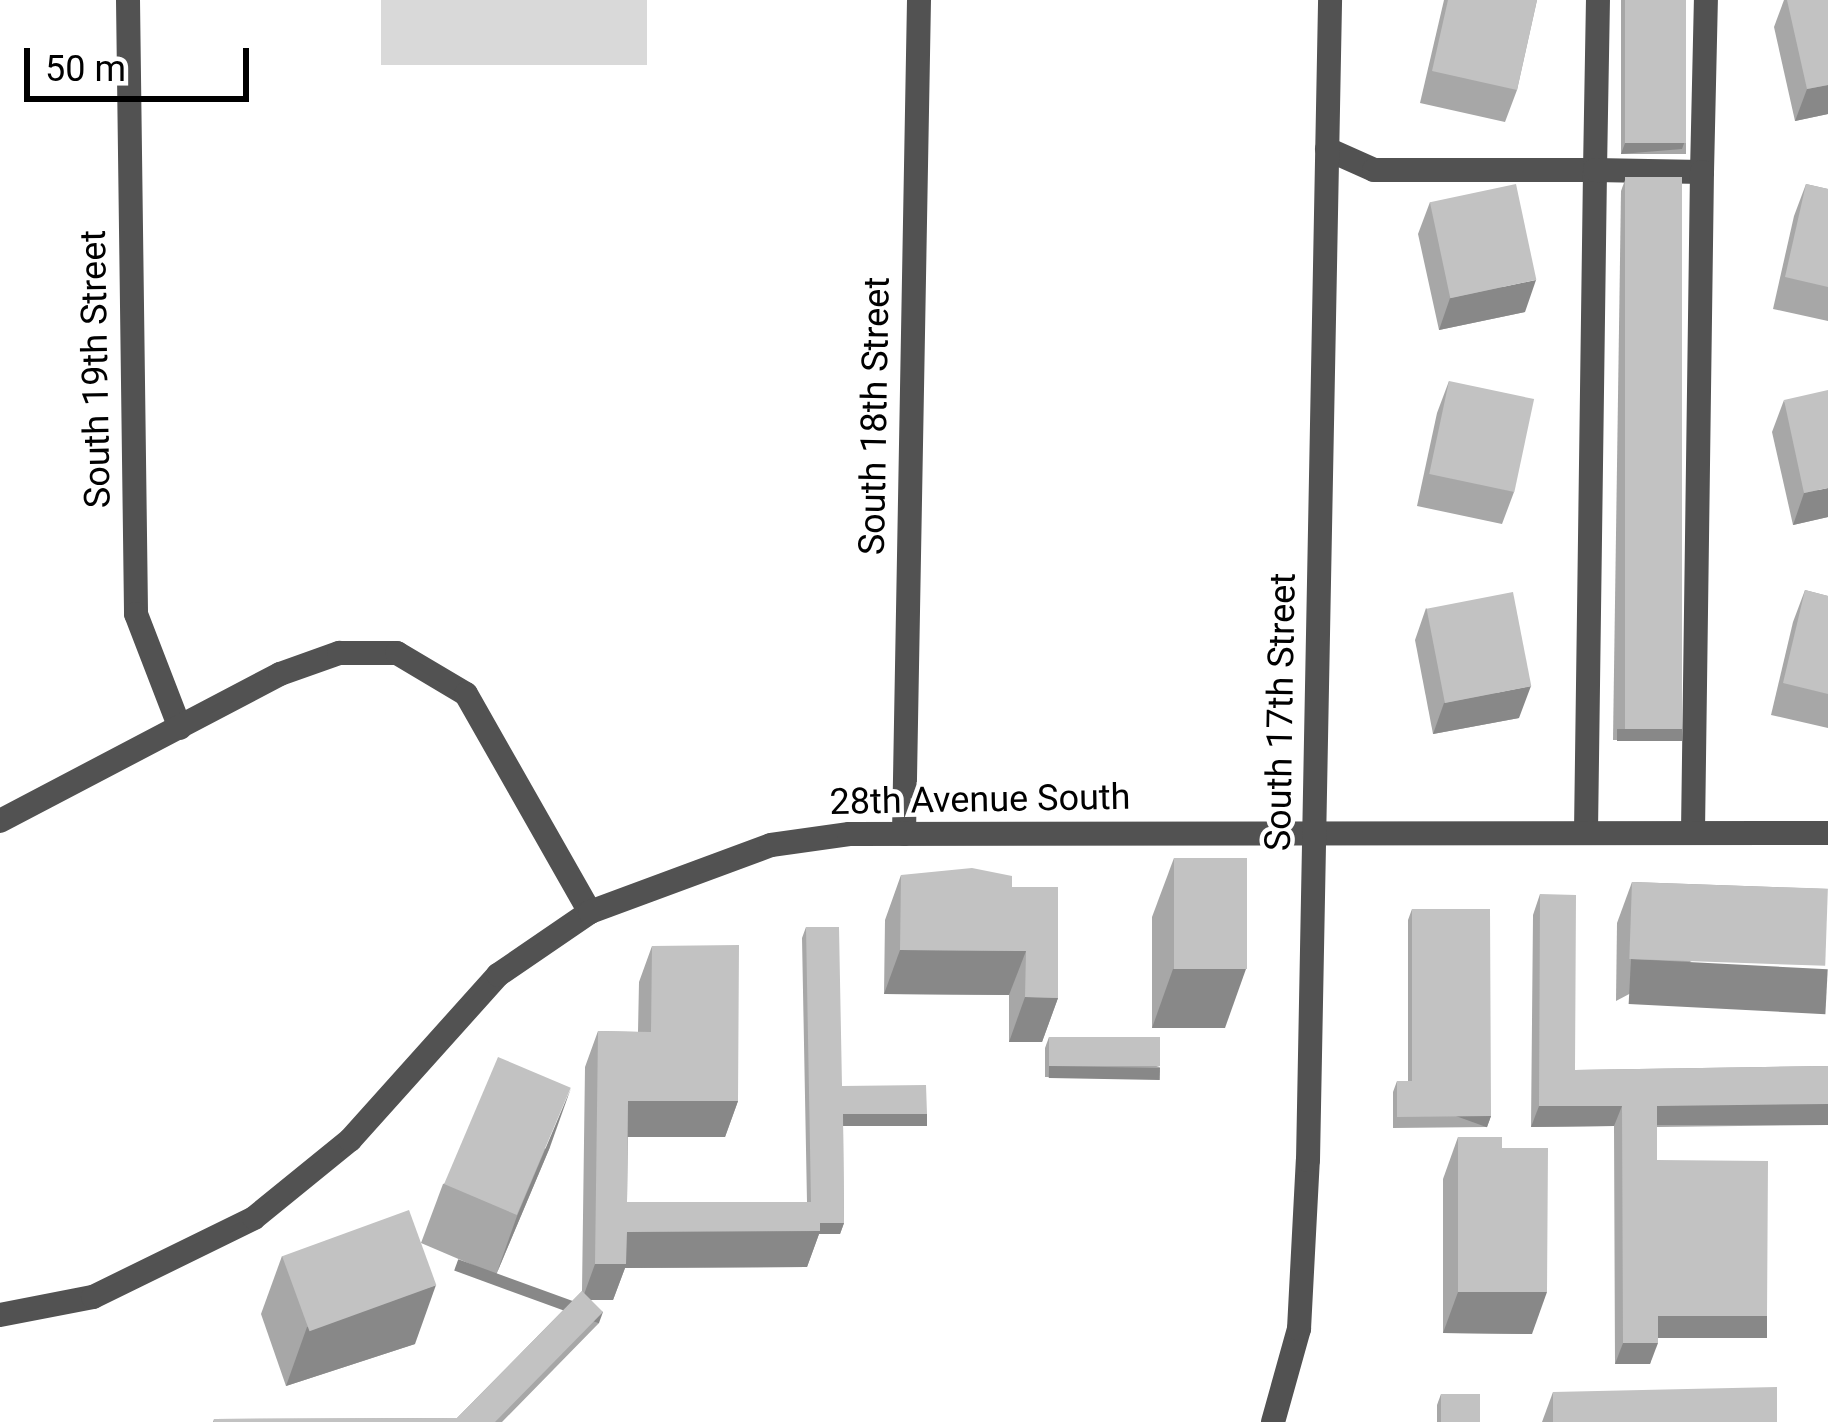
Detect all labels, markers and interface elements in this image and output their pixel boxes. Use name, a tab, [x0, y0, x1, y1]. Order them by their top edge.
scale bar	[30, 24, 255, 98]
text: 50 m	[45, 48, 126, 90]
street label: South 19th Street	[72, 230, 120, 508]
street label: South 18th Street	[851, 277, 899, 555]
street label: South 17th Street	[1257, 573, 1305, 851]
street label: 28th Avenue South	[829, 776, 1131, 824]

